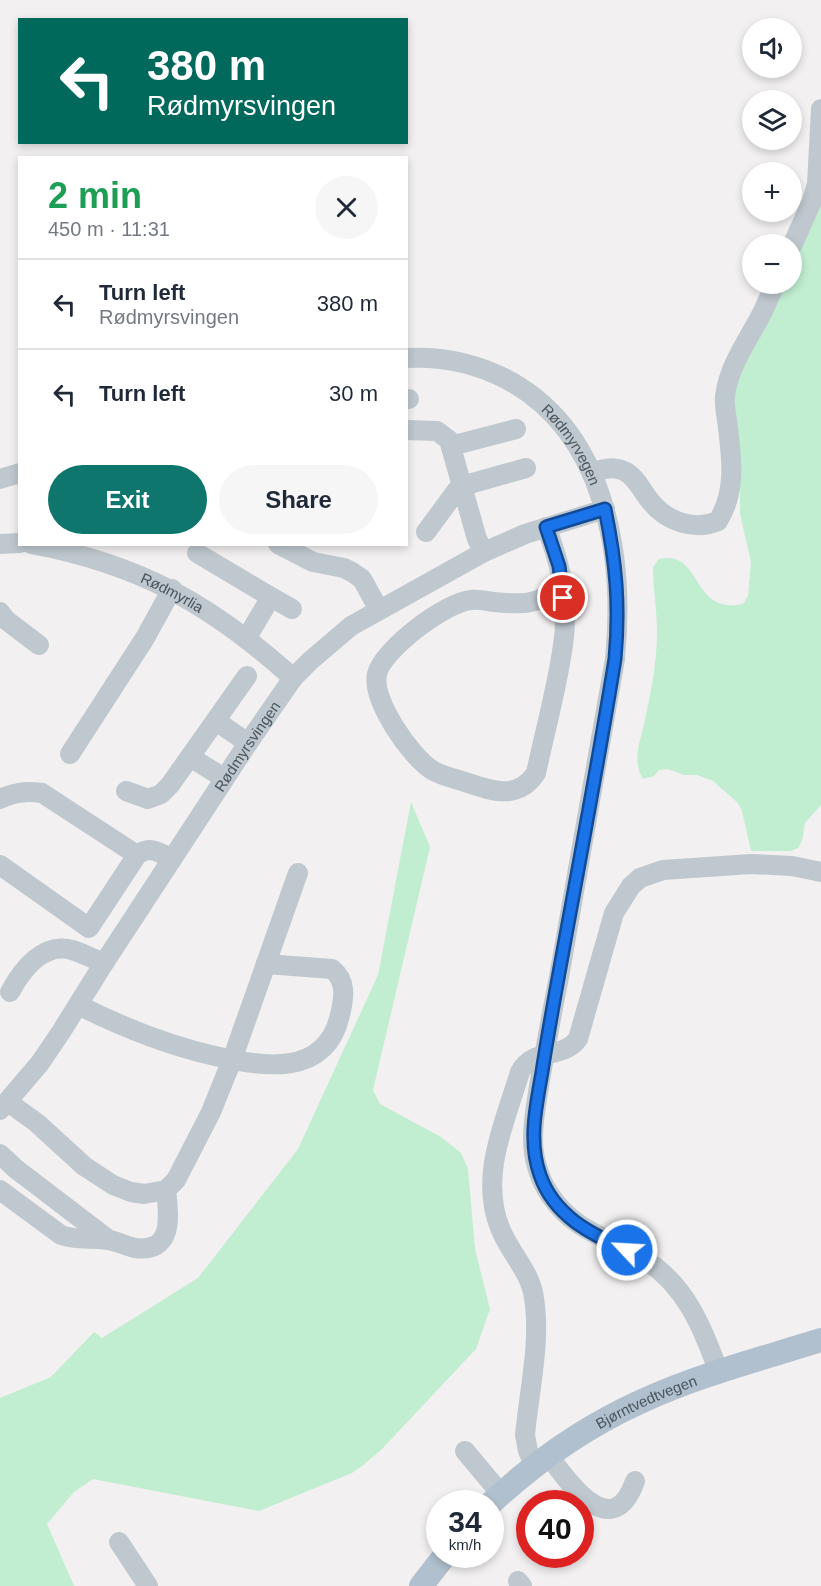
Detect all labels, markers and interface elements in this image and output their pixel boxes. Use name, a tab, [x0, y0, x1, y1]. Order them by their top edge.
map controls	[742, 18, 802, 294]
button: sound	[742, 18, 802, 78]
icon: left	[48, 42, 126, 120]
text: 380 m	[147, 42, 266, 89]
button: layers	[742, 90, 802, 150]
text: Rødmyrsvingen	[147, 91, 336, 121]
button: +	[742, 162, 802, 222]
text: 2 min	[48, 175, 142, 216]
button: close	[315, 176, 378, 239]
text: 450 m · 11:31	[48, 218, 170, 240]
button: −	[742, 234, 802, 294]
text: Turn left	[99, 280, 185, 305]
icon: left	[48, 288, 81, 321]
text: 380 m	[317, 291, 378, 316]
text: Rødmyrsvingen	[99, 306, 239, 328]
icon: left	[48, 378, 81, 411]
text: Turn left	[99, 381, 185, 406]
text: 30 m	[329, 381, 378, 406]
street label: Rødmyrvegen	[539, 400, 604, 487]
button: Exit	[48, 465, 207, 534]
button: Share	[219, 465, 378, 534]
street label: Rødmyrlia	[138, 569, 207, 616]
pin	[537, 572, 588, 623]
icon: arrive	[546, 581, 579, 614]
street label: Rødmyrsvingen	[210, 698, 283, 794]
position arrow	[595, 1218, 659, 1282]
street label: Bjørntvedtvegen	[592, 1371, 699, 1432]
speed limit sign: 40	[516, 1490, 594, 1568]
text: 34	[448, 1505, 482, 1538]
text: km/h	[449, 1536, 481, 1553]

